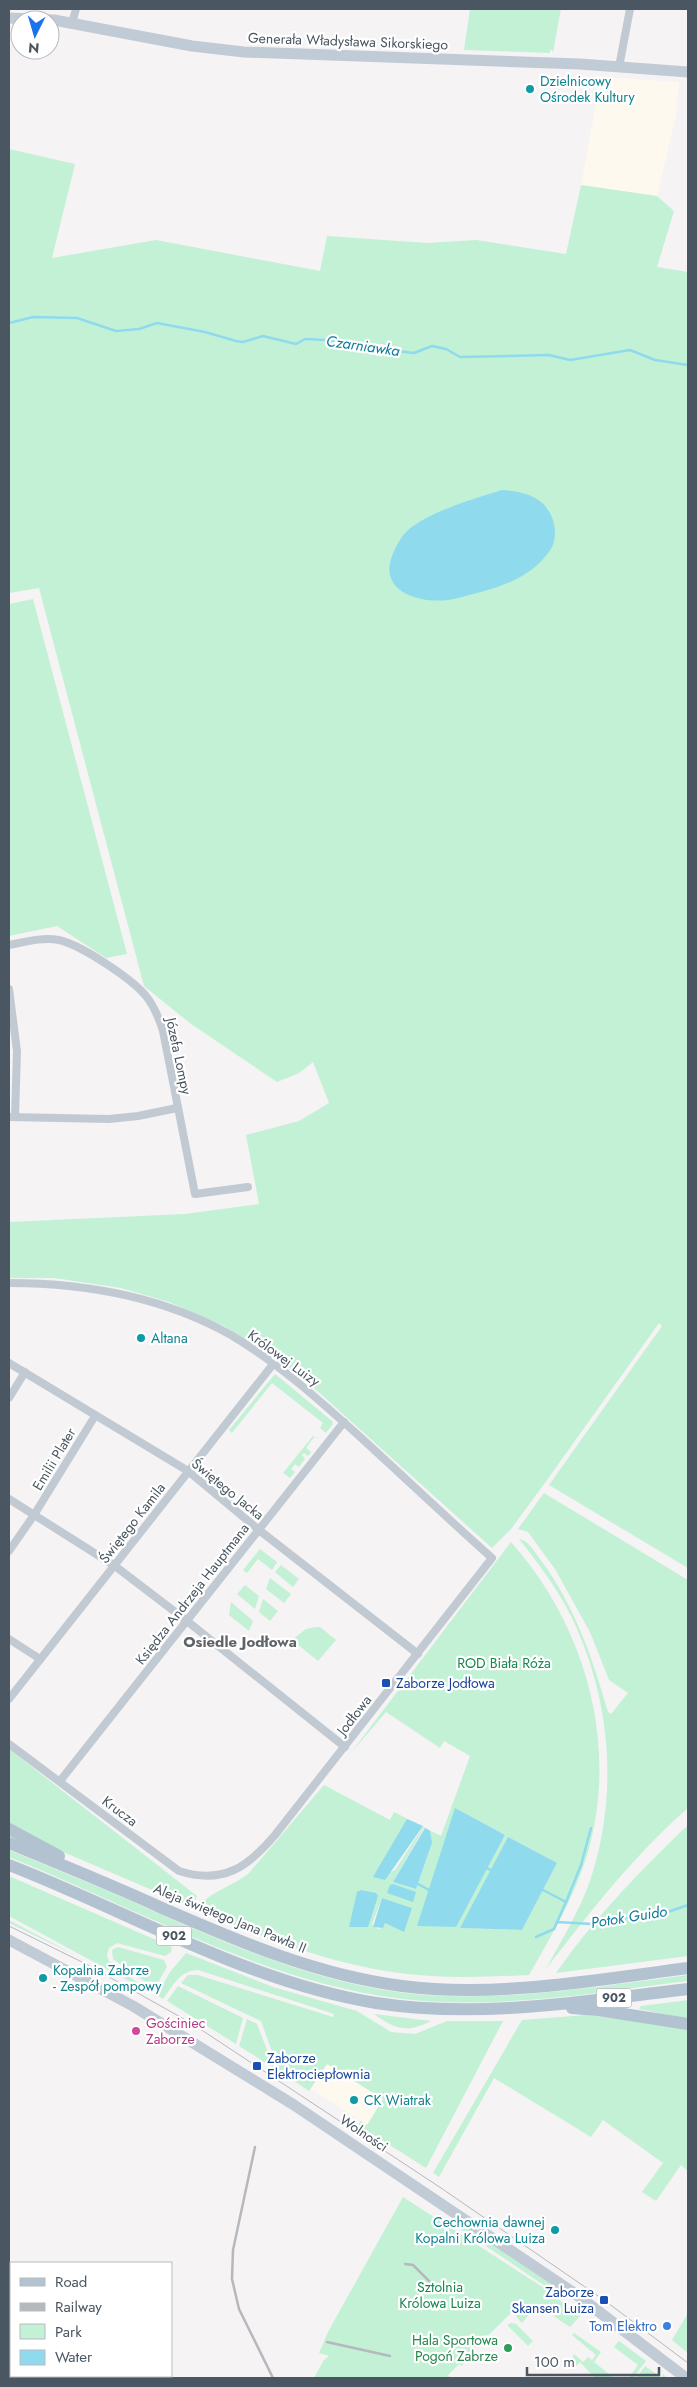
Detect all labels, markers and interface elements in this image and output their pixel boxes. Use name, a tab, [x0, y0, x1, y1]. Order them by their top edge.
north arrow	[10, 10, 60, 60]
street label: Generała Władysława Sikorskiego	[248, 28, 449, 55]
text: N	[27, 38, 40, 58]
place label: Dzielnicowy Ośrodek Kultury	[540, 71, 635, 107]
marker: Dzielnicowy Ośrodek Kultury	[524, 83, 536, 95]
water label: Czarniawka	[325, 330, 402, 362]
street label: Józefa Lompy	[161, 1014, 197, 1097]
street label: Królowej Luizy	[244, 1325, 325, 1392]
place label: Altana	[151, 1328, 188, 1348]
marker: Altana	[135, 1332, 147, 1344]
street label: Emilii Plater	[27, 1424, 81, 1494]
street label: Świętego Jacka	[187, 1453, 269, 1525]
street label: Świętego Kamila	[94, 1478, 170, 1568]
street label: Księdza Andrzeja Hauptmana	[130, 1519, 254, 1669]
district label: Osiedle Jodłowa	[183, 1631, 297, 1653]
park label: ROD Biała Róża	[457, 1653, 551, 1673]
place label: Zaborze Jodłowa	[396, 1673, 495, 1693]
marker: Zaborze Jodłowa	[380, 1677, 392, 1689]
street label: Jodłowa	[331, 1691, 376, 1741]
street label: Krucza	[98, 1791, 142, 1831]
street label: Aleja świętego Jana Pawła II	[151, 1878, 309, 1958]
water label: Potok Guido	[589, 1900, 669, 1934]
road number: 902	[156, 1926, 192, 1945]
place label: Kopalnia Zabrze - Zespół pompowy	[53, 1960, 162, 1996]
marker: Kopalnia Zabrze - Zespół pompowy	[37, 1972, 49, 1984]
road number: 902	[596, 1989, 632, 2008]
place label: Gościniec Zaborze	[146, 2013, 205, 2049]
marker: Gościniec Zaborze	[130, 2025, 142, 2037]
place label: Zaborze Elektrociepłownia	[267, 2048, 370, 2084]
marker: Zaborze Elektrociepłownia	[251, 2060, 263, 2072]
place label: CK Wiatrak	[364, 2090, 432, 2110]
marker: CK Wiatrak	[348, 2094, 360, 2106]
street label: Wolności	[336, 2109, 392, 2157]
place label: Cechownia dawnej Kopalni Królowa Luiza	[415, 2212, 545, 2248]
marker: Cechownia dawnej Kopalni Królowa Luiza	[549, 2224, 561, 2236]
legend	[10, 2262, 172, 2377]
text: Road	[55, 2271, 87, 2293]
park label: Sztolnia Królowa Luiza	[399, 2277, 481, 2313]
place label: Zaborze Skansen Luiza	[511, 2282, 594, 2318]
marker: Zaborze Skansen Luiza	[598, 2294, 610, 2306]
text: Railway	[55, 2296, 102, 2318]
place label: Tom Elektro	[589, 2316, 657, 2336]
marker: Tom Elektro	[661, 2320, 673, 2332]
text: Park	[55, 2321, 82, 2343]
place label: Hala Sportowa Pogoń Zabrze	[412, 2330, 498, 2366]
marker: Hala Sportowa Pogoń Zabrze	[502, 2342, 514, 2354]
scale bar	[527, 2344, 660, 2376]
text: Water	[55, 2346, 93, 2368]
text: 100 m	[534, 2351, 575, 2373]

